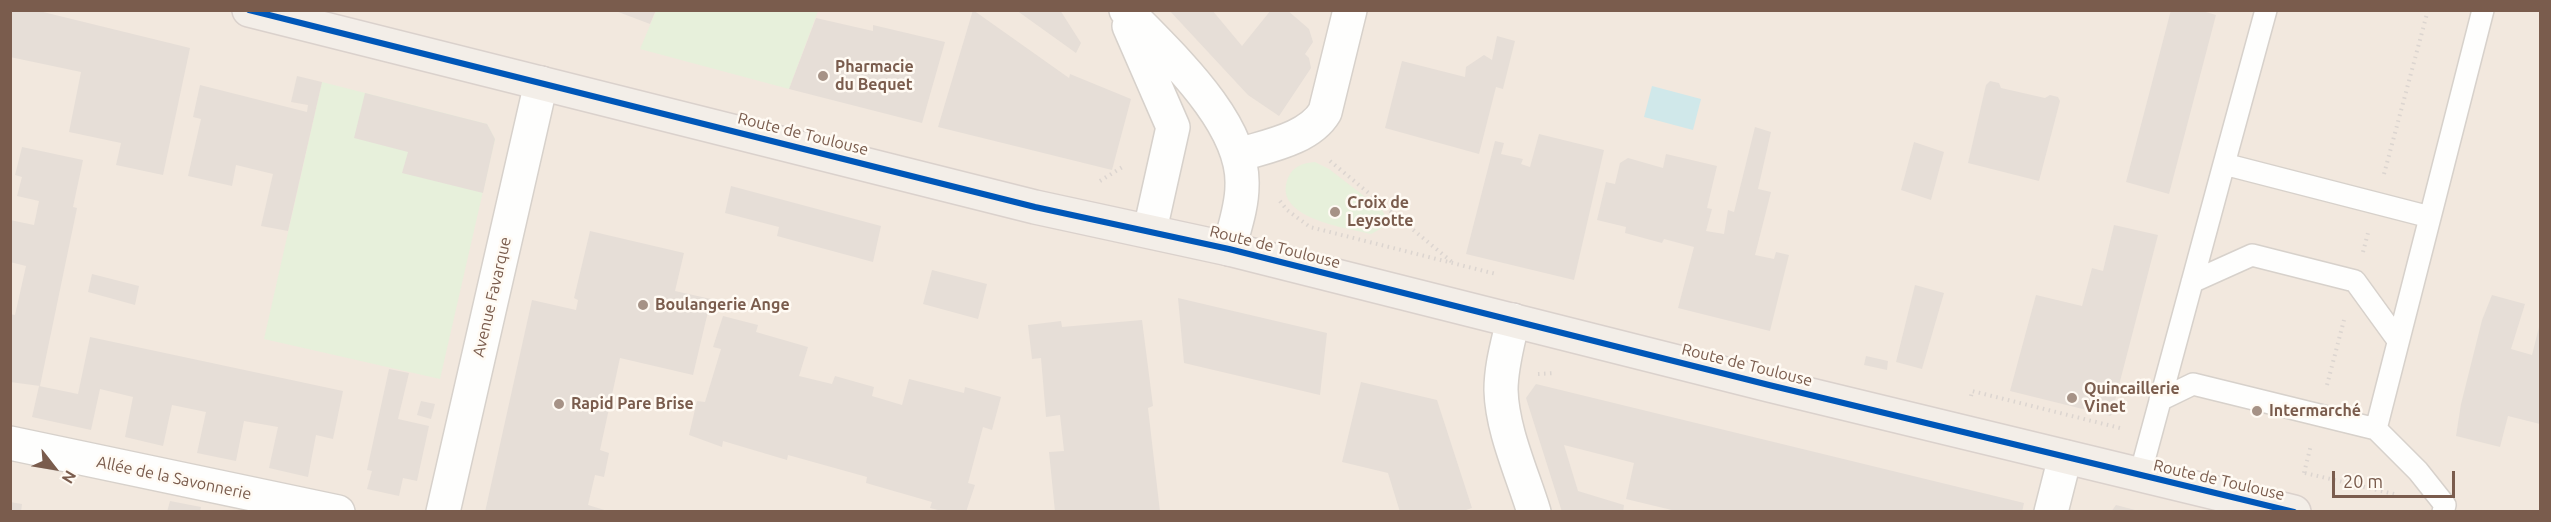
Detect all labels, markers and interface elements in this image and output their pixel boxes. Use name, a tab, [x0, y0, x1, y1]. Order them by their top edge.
place label: Pharmacie du Bequet	[835, 57, 914, 95]
marker: Pharmacie du Bequet	[816, 69, 830, 83]
street label: Route de Toulouse	[736, 108, 870, 160]
place label: Croix de Leysotte	[1347, 193, 1413, 231]
marker: Croix de Leysotte	[1328, 205, 1342, 219]
street label: Route de Toulouse	[1208, 221, 1342, 273]
street label: Avenue Favarque	[469, 235, 515, 359]
place label: Boulangerie Ange	[655, 295, 790, 315]
marker: Boulangerie Ange	[636, 298, 650, 312]
street label: Route de Toulouse	[1680, 339, 1814, 391]
place label: Quincaillerie Vinet	[2084, 379, 2180, 417]
marker: Quincaillerie Vinet	[2065, 391, 2079, 405]
place label: Rapid Pare Brise	[571, 394, 694, 414]
marker: Rapid Pare Brise	[552, 397, 566, 411]
place label: Intermarché	[2269, 401, 2361, 421]
marker: Intermarché	[2250, 404, 2264, 418]
north arrow	[24, 438, 84, 498]
street label: Allée de la Savonnerie	[95, 452, 253, 504]
street label: Route de Toulouse	[2151, 456, 2287, 504]
scale bar	[2335, 459, 2458, 497]
text: N	[59, 468, 80, 487]
text: 20 m	[2343, 471, 2383, 491]

